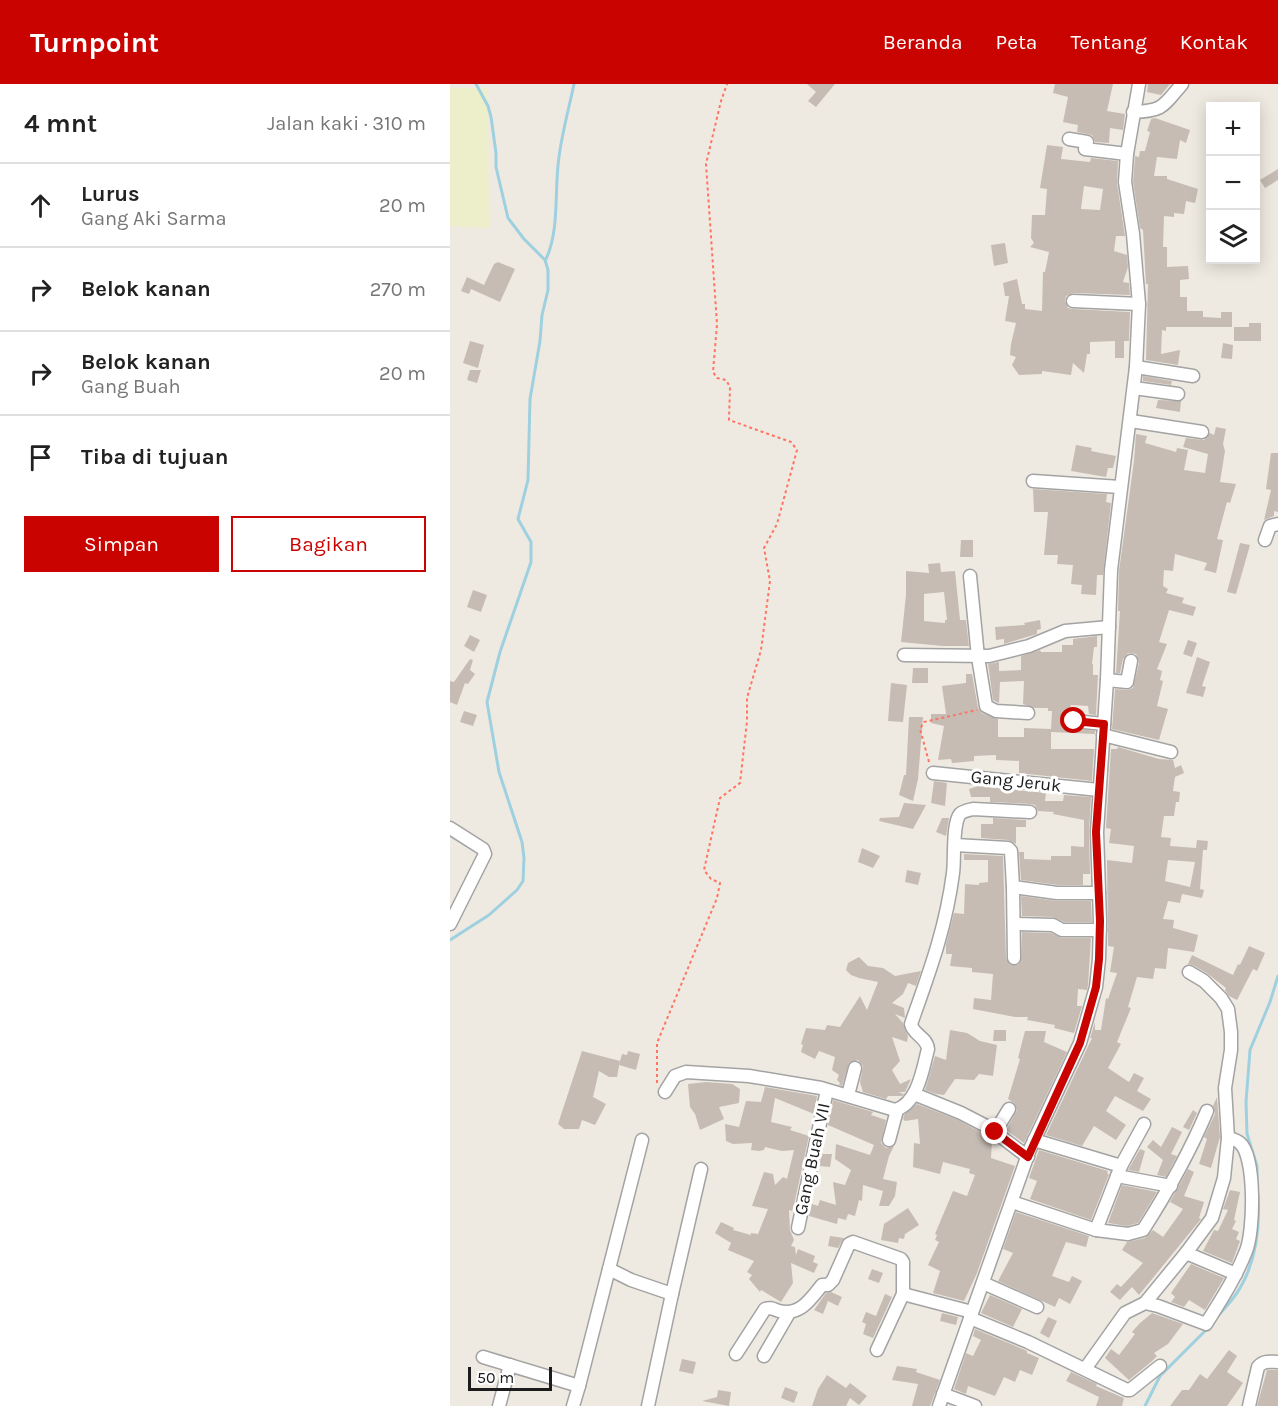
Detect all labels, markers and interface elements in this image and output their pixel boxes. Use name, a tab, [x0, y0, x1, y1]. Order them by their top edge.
text: Turnpoint	[30, 26, 159, 59]
text: Beranda	[883, 30, 963, 54]
text: Peta	[996, 30, 1037, 54]
text: Tentang	[1070, 30, 1147, 54]
text: Kontak	[1180, 30, 1248, 54]
map controls	[1206, 102, 1260, 264]
button: +	[1206, 102, 1260, 156]
text: 4 mnt	[24, 108, 97, 139]
text: Jalan kaki · 310 m	[267, 112, 426, 135]
button: −	[1206, 156, 1260, 210]
text: Lurus	[81, 181, 140, 207]
icon: ahead	[24, 189, 57, 222]
text: 20 m	[379, 194, 426, 217]
text: Gang Aki Sarma	[81, 207, 227, 230]
button: layers	[1206, 210, 1260, 264]
icon: right	[24, 273, 57, 306]
text: Belok kanan	[81, 276, 211, 302]
text: 270 m	[370, 278, 426, 301]
text: Belok kanan	[81, 349, 211, 375]
icon: right	[24, 357, 57, 390]
text: 20 m	[379, 362, 426, 385]
text: Gang Buah	[81, 375, 181, 398]
icon: arrive	[24, 441, 57, 474]
text: Tiba di tujuan	[81, 444, 228, 470]
button: Simpan	[24, 516, 219, 572]
button: Bagikan	[231, 516, 426, 572]
route start	[1060, 707, 1086, 733]
street label: Gang Jeruk	[970, 765, 1062, 797]
street label: Gang Buah VII	[789, 1101, 835, 1217]
route end	[981, 1118, 1007, 1144]
scale bar	[468, 1364, 552, 1392]
text: 50 m	[477, 1368, 514, 1387]

